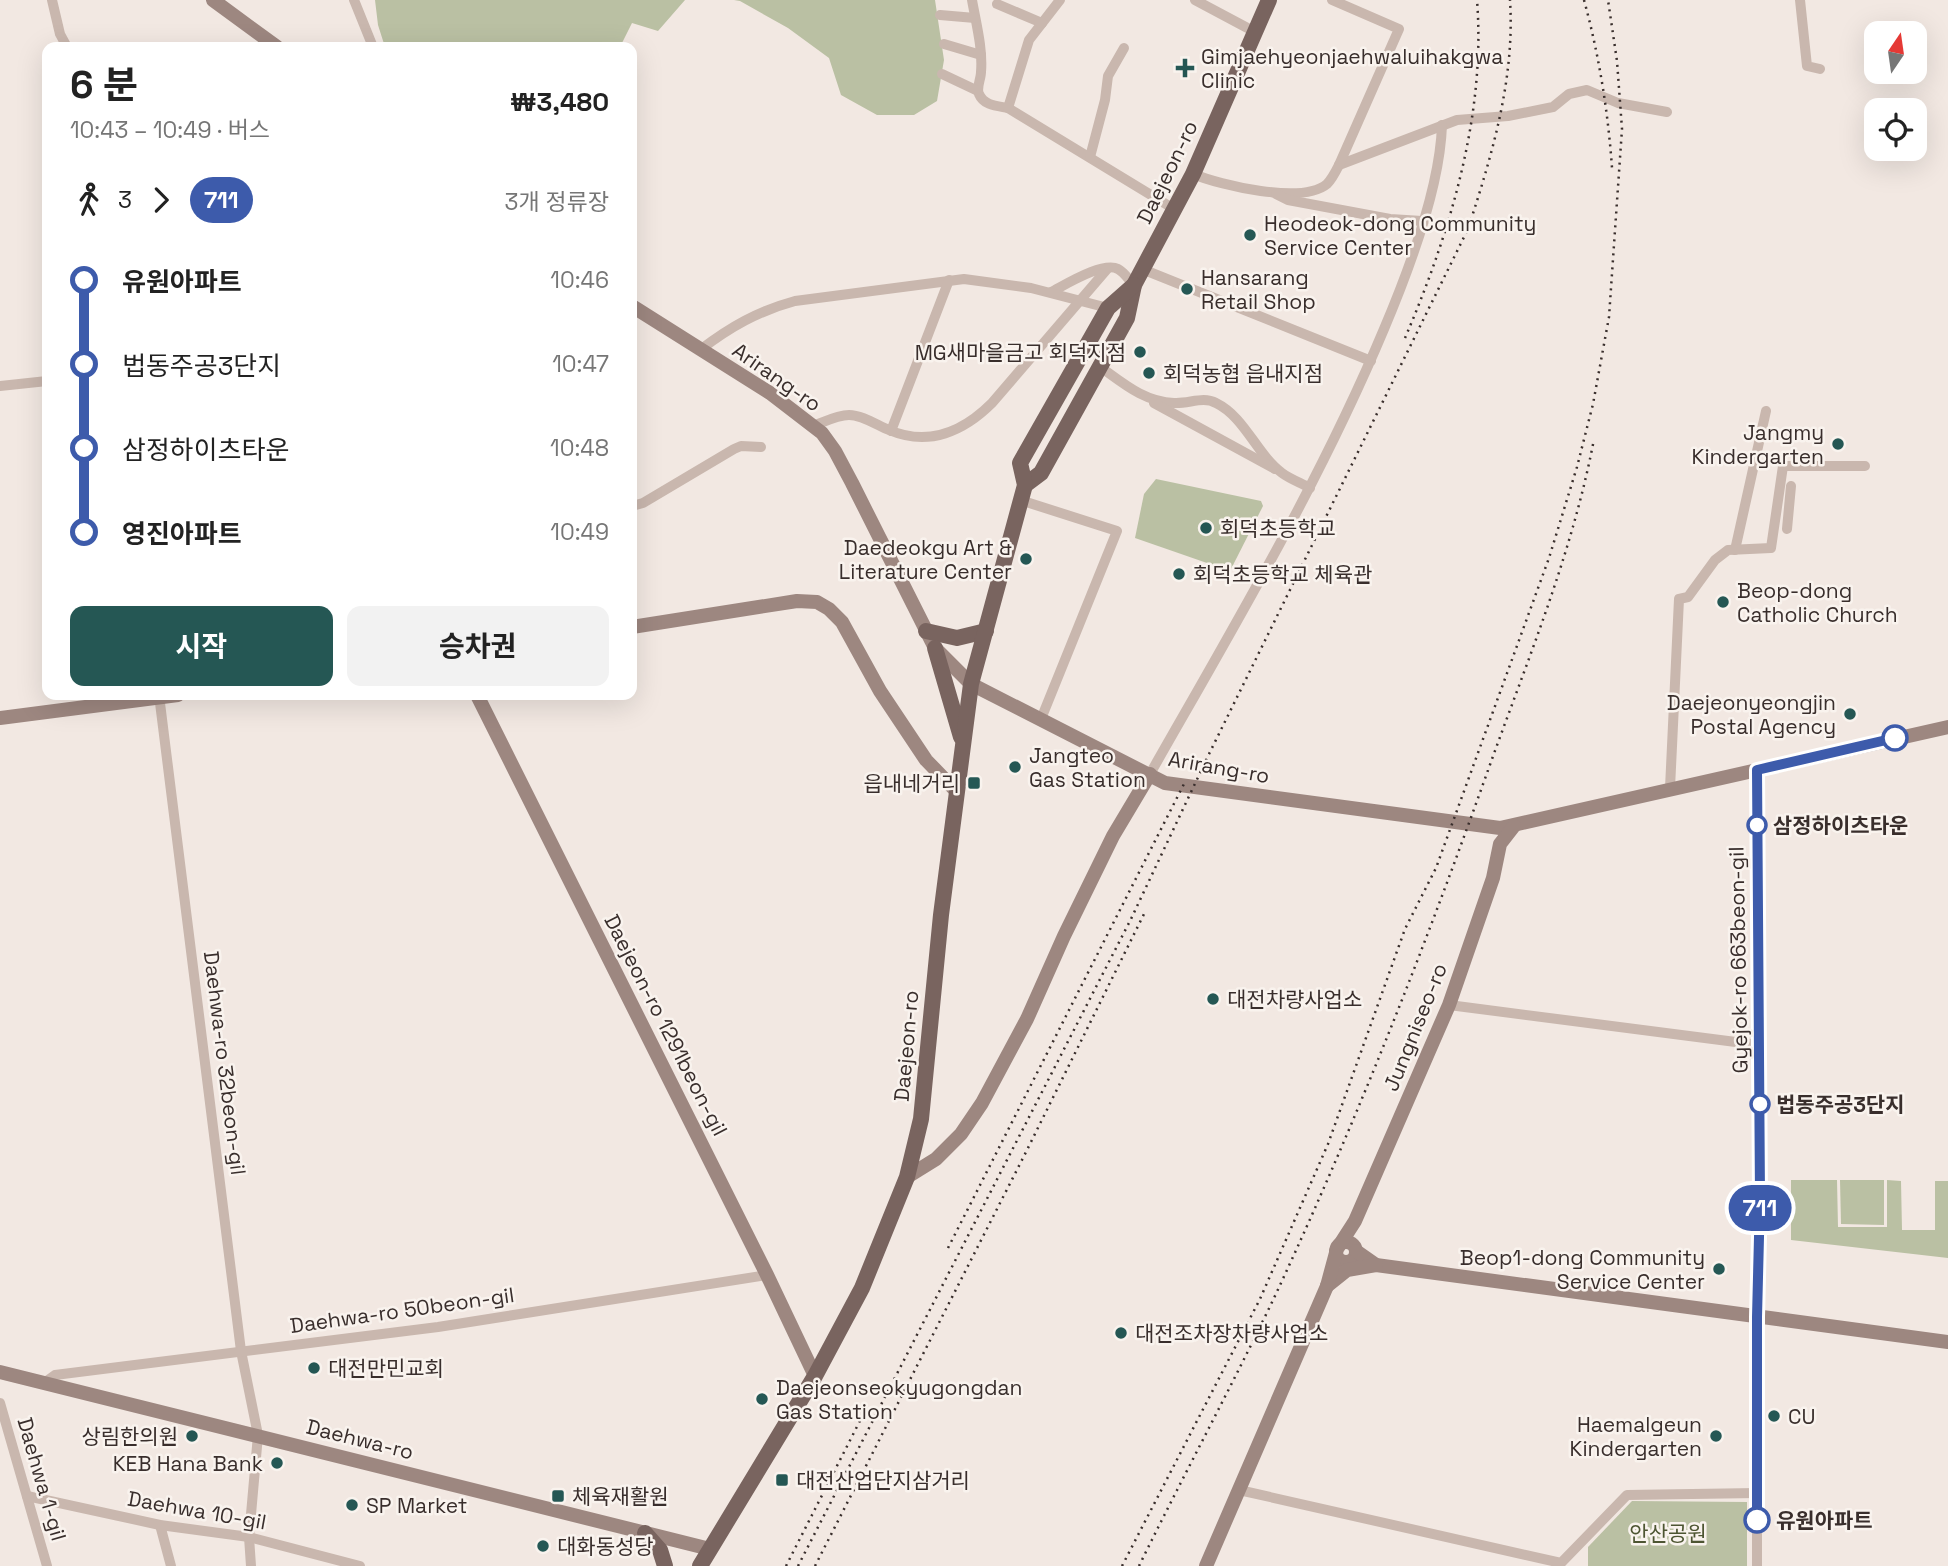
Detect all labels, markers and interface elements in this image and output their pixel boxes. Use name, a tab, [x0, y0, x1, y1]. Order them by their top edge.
north arrow	[1864, 21, 1927, 84]
map controls	[1864, 21, 1927, 161]
place label: Gimjaehyeonjaehwaluihakgwa Clinic	[1201, 43, 1503, 94]
marker: Gimjaehyeonjaehwaluihakgwa Clinic	[1175, 58, 1195, 78]
text: 6 분	[70, 61, 138, 109]
text: ₩3,480	[510, 85, 609, 119]
button: locate	[1864, 98, 1927, 161]
text: 10:43 – 10:49 · 버스	[70, 115, 270, 145]
street label: Daejeon-ro	[1130, 116, 1204, 228]
icon: walk	[70, 181, 108, 219]
icon: forward	[142, 181, 180, 219]
text: 711	[204, 184, 239, 215]
text: 3	[118, 185, 132, 215]
text: 3개 정류장	[505, 187, 609, 217]
place label: Heodeok-dong Community Service Center	[1264, 210, 1536, 261]
marker: Heodeok-dong Community Service Center	[1242, 227, 1258, 243]
place label: Hansarang Retail Shop	[1201, 264, 1316, 315]
text: 유원아파트	[122, 265, 242, 299]
text: 10:46	[550, 265, 609, 295]
marker: Hansarang Retail Shop	[1179, 281, 1195, 297]
street label: Arirang-ro	[727, 337, 827, 417]
place label: MG새마을금고 회덕지점	[915, 339, 1126, 366]
marker: MG새마을금고 회덕지점	[1132, 344, 1148, 360]
text: 법동주공3단지	[122, 349, 281, 383]
text: 10:47	[552, 349, 609, 379]
place label: 회덕농협 읍내지점	[1163, 360, 1323, 387]
marker: 회덕농협 읍내지점	[1141, 365, 1157, 381]
place label: Jangmy Kindergarten	[1692, 419, 1824, 470]
text: 삼정하이츠타운	[122, 433, 289, 467]
text: 10:48	[550, 433, 609, 463]
marker: Jangmy Kindergarten	[1830, 436, 1846, 452]
place label: 회덕초등학교	[1220, 515, 1336, 542]
text: 영진아파트	[122, 517, 242, 551]
text: 10:49	[550, 517, 609, 547]
marker: 회덕초등학교	[1198, 520, 1214, 536]
place label: Daedeokgu Art & Literature Center	[839, 534, 1012, 585]
marker: Daedeokgu Art & Literature Center	[1018, 551, 1034, 567]
place label: 회덕초등학교 체육관	[1193, 561, 1372, 588]
marker: 회덕초등학교 체육관	[1171, 566, 1187, 582]
place label: Beop-dong Catholic Church	[1737, 577, 1898, 628]
marker: Beop-dong Catholic Church	[1715, 594, 1731, 610]
button: 시작	[70, 606, 333, 686]
button: 승차권	[347, 606, 609, 686]
place label: Daejeonyeongjin Postal Agency	[1667, 689, 1836, 740]
marker: Daejeonyeongjin Postal Agency	[1842, 706, 1858, 722]
unlabelled marker	[1882, 725, 1908, 751]
place label: Jangteo Gas Station	[1029, 742, 1146, 793]
street label: Arirang-ro	[1166, 745, 1272, 789]
marker: Jangteo Gas Station	[1007, 759, 1023, 775]
place label: 읍내네거리	[863, 770, 960, 797]
marker: 읍내네거리	[966, 775, 982, 791]
place label: 삼정하이츠타운	[1773, 812, 1908, 839]
marker: 삼정하이츠타운	[1747, 815, 1767, 835]
street label: Gyejok-ro 663beon-gil	[1723, 846, 1753, 1074]
street label: Daejeon-ro 1291beon-gil	[598, 910, 734, 1140]
street label: Daehwa-ro 32beon-gil	[198, 949, 252, 1177]
street label: Jungniseo-ro	[1377, 959, 1453, 1095]
place label: 대전차량사업소	[1227, 986, 1362, 1013]
street label: Daejeon-ro	[888, 989, 924, 1103]
marker: 대전차량사업소	[1205, 991, 1221, 1007]
place label: 법동주공3단지	[1776, 1091, 1905, 1118]
marker: 법동주공3단지	[1750, 1094, 1770, 1114]
line badge: 711	[1720, 1185, 1800, 1231]
text: 711	[1743, 1192, 1777, 1223]
place label: Beop1-dong Community Service Center	[1460, 1244, 1705, 1295]
marker: Beop1-dong Community Service Center	[1711, 1261, 1727, 1277]
street label: Daehwa-ro 50beon-gil	[288, 1281, 516, 1339]
place label: 대전조차장차량사업소	[1135, 1320, 1328, 1347]
marker: 대전조차장차량사업소	[1113, 1325, 1129, 1341]
place label: 대전만민교회	[328, 1355, 444, 1382]
marker: 대전만민교회	[306, 1360, 322, 1376]
place label: Daejeonseokyugongdan Gas Station	[776, 1374, 1022, 1425]
marker: Daejeonseokyugongdan Gas Station	[754, 1391, 770, 1407]
place label: CU	[1788, 1403, 1815, 1430]
marker: CU	[1766, 1408, 1782, 1424]
place label: Haemalgeun Kindergarten	[1570, 1411, 1702, 1462]
street label: Daehwa-ro	[304, 1413, 416, 1465]
street label: Daehwa 1-gil	[12, 1414, 72, 1544]
place label: 상림한의원	[81, 1423, 178, 1450]
marker: 상림한의원	[184, 1428, 200, 1444]
marker: Haemalgeun Kindergarten	[1708, 1428, 1724, 1444]
place label: KEB Hana Bank	[113, 1450, 263, 1477]
marker: KEB Hana Bank	[269, 1455, 285, 1471]
place label: 대전산업단지삼거리	[796, 1467, 970, 1494]
marker: 대전산업단지삼거리	[774, 1472, 790, 1488]
place label: 체육재활원	[572, 1483, 669, 1510]
street label: Daehwa 10-gil	[125, 1484, 269, 1536]
marker: 체육재활원	[550, 1488, 566, 1504]
place label: SP Market	[366, 1492, 467, 1519]
marker: SP Market	[344, 1497, 360, 1513]
marker: 유원아파트	[1744, 1507, 1770, 1533]
place label: 유원아파트	[1776, 1507, 1873, 1534]
park label: 안산공원	[1629, 1520, 1707, 1547]
place label: 대화동성당	[557, 1533, 654, 1560]
marker: 대화동성당	[535, 1538, 551, 1554]

